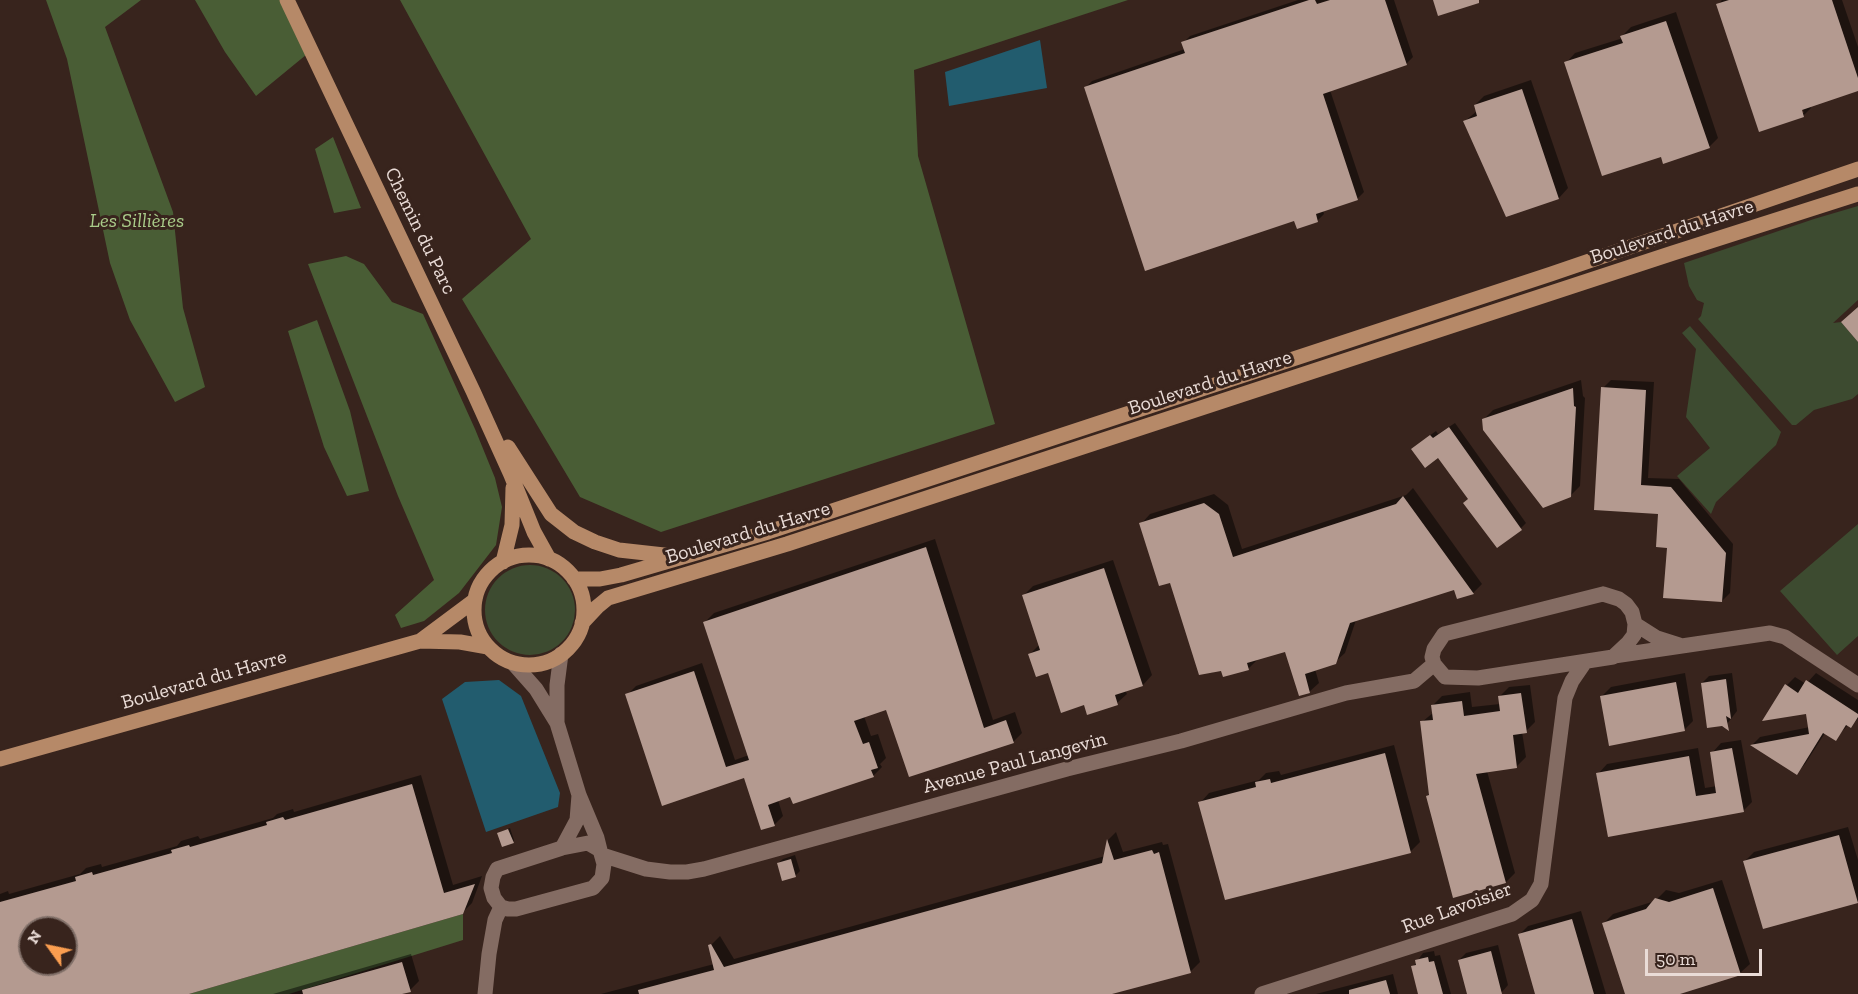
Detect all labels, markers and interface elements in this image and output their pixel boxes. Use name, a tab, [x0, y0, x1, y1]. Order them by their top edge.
street label: Chemin du Parc	[379, 164, 461, 298]
street label: Boulevard du Havre	[1587, 194, 1757, 270]
park label: Les Sillières	[90, 209, 184, 233]
street label: Boulevard du Havre	[1125, 345, 1295, 421]
street label: Boulevard du Havre	[663, 497, 833, 569]
street label: Boulevard du Havre	[119, 645, 289, 715]
street label: Avenue Paul Langevin	[920, 727, 1110, 799]
street label: Rue Lavoisier	[1399, 877, 1515, 939]
north arrow	[18, 916, 78, 976]
text: N	[23, 927, 45, 947]
scale bar	[1648, 937, 1765, 975]
text: 50 m	[1656, 948, 1695, 970]

